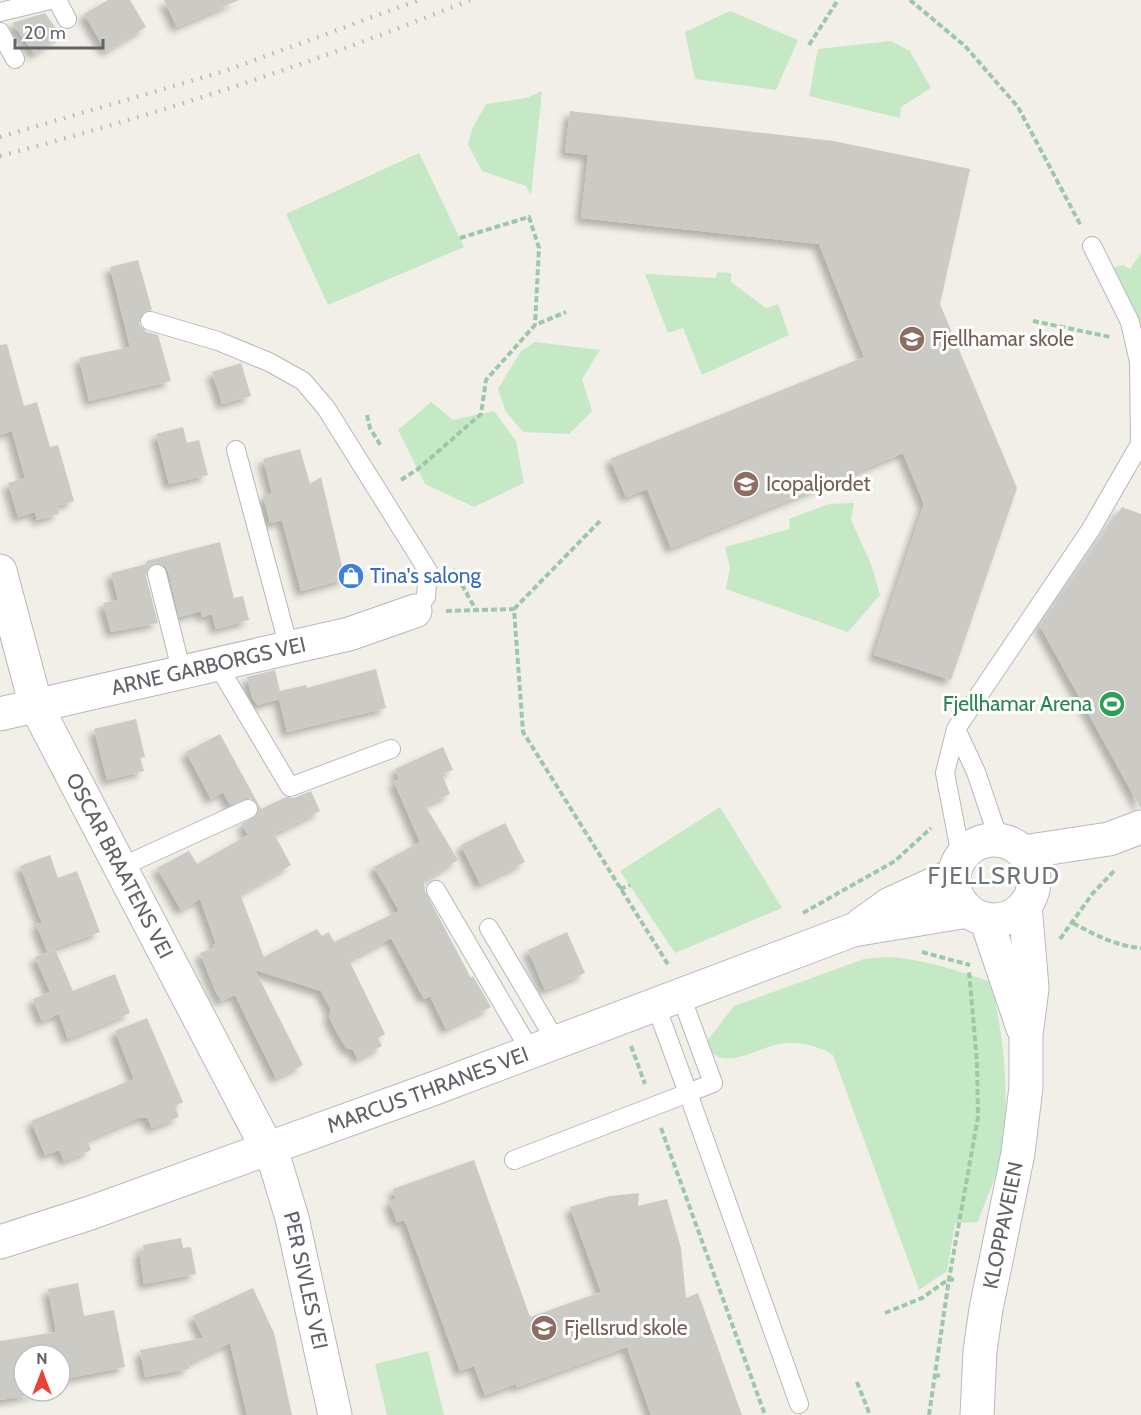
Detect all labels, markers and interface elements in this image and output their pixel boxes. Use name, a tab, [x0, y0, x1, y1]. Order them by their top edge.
scale bar	[15, 12, 104, 50]
text: 20 m	[24, 22, 66, 44]
school or university icon: Fjellhamar skole	[897, 324, 927, 354]
place label: Fjellhamar skole	[932, 326, 1074, 352]
school or university icon: Icopaljordet	[731, 469, 761, 499]
place label: Icopaljordet	[766, 471, 871, 497]
shop icon: Tina's salong	[336, 561, 366, 591]
place label: Tina's salong	[370, 563, 482, 588]
street label: ARNE GARBORGS VEI	[109, 631, 308, 700]
sports icon: Fjellhamar Arena	[1097, 689, 1127, 719]
place label: Fjellhamar Arena	[943, 691, 1092, 717]
street label: OSCAR BRAATENS VEI	[61, 768, 179, 963]
district label: FJELLSRUD	[928, 861, 1060, 890]
street label: MARCUS THRANES VEI	[324, 1041, 532, 1138]
street label: KLOPPAVEIEN	[977, 1159, 1028, 1291]
street label: PER SIVLES VEI	[279, 1208, 333, 1352]
school or university icon: Fjellsrud skole	[529, 1313, 559, 1343]
place label: Fjellsrud skole	[564, 1315, 688, 1341]
north arrow	[12, 1343, 72, 1403]
text: N	[36, 1349, 48, 1368]

